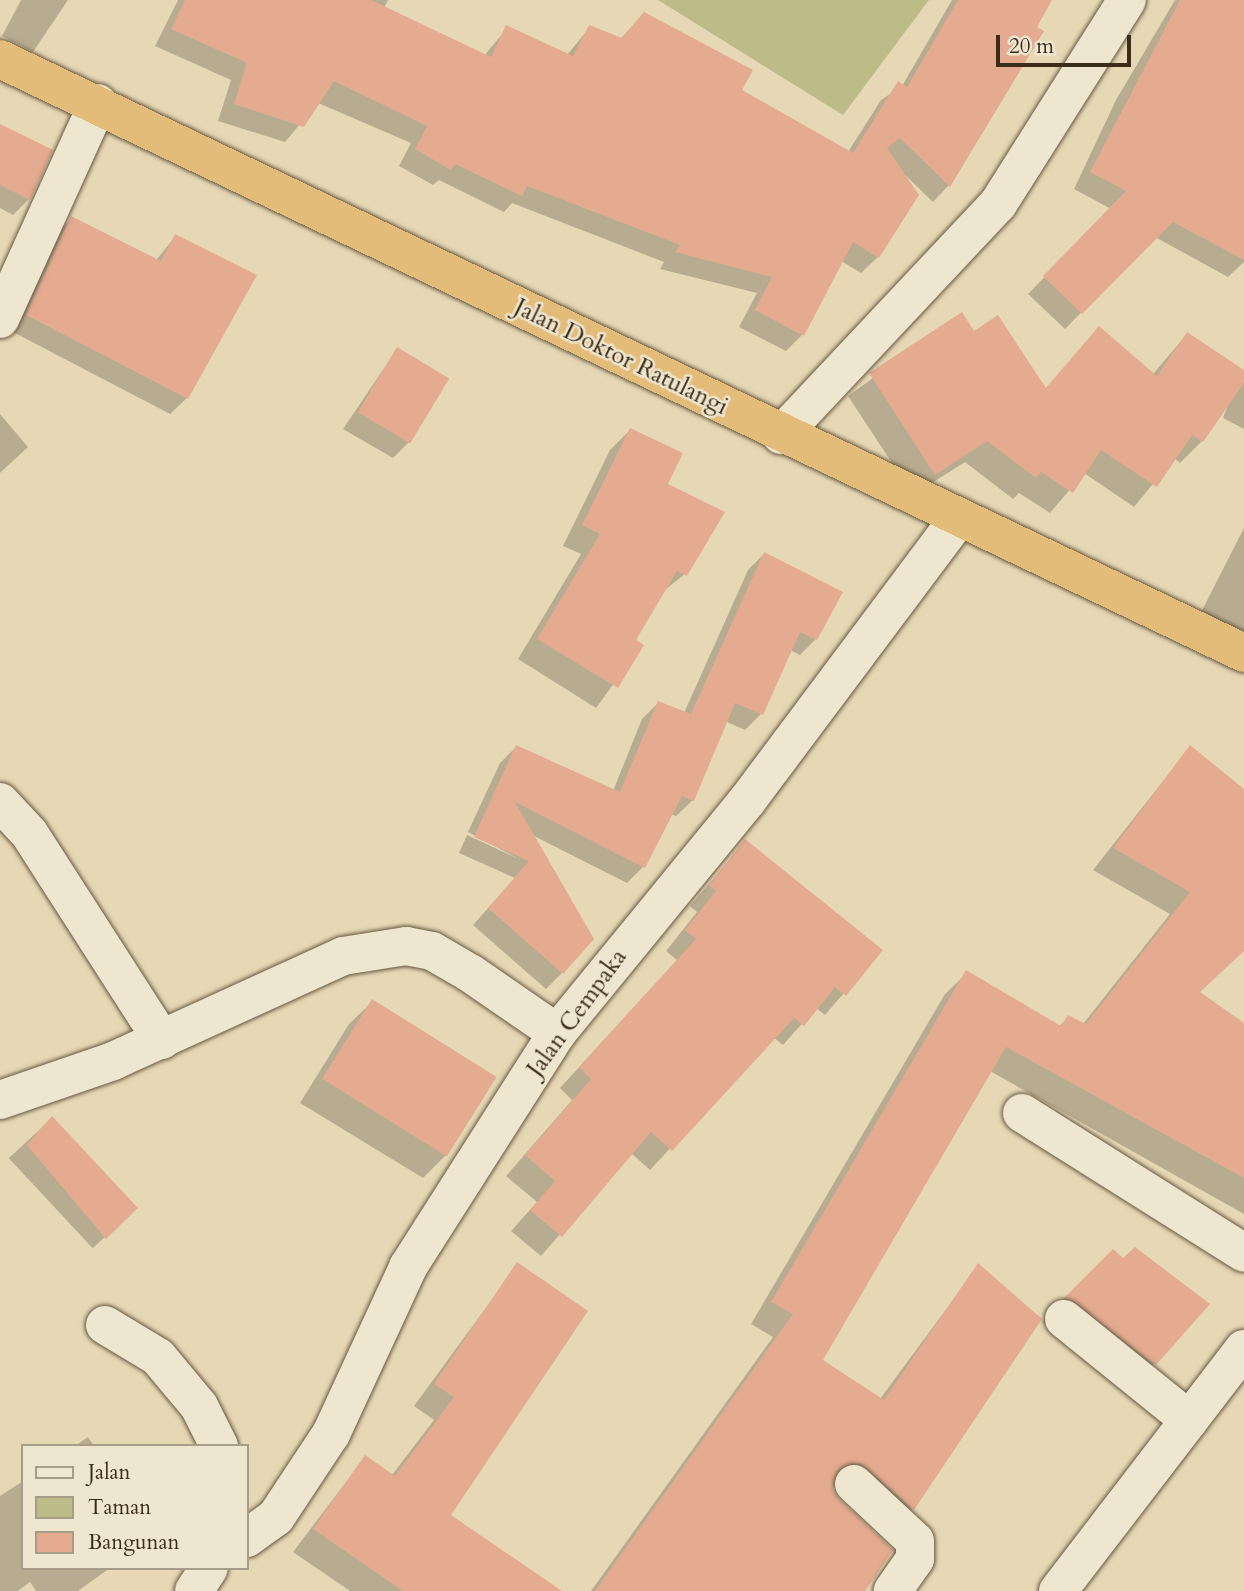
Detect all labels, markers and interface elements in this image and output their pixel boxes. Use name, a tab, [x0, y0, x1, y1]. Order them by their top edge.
scale bar	[999, 21, 1134, 65]
text: 20 m	[1009, 32, 1054, 61]
street label: Jalan Doktor Ratulangi	[509, 293, 733, 421]
street label: Jalan Cempaka	[521, 943, 633, 1083]
legend	[21, 1444, 248, 1570]
text: Jalan	[88, 1458, 131, 1487]
text: Taman	[88, 1493, 151, 1522]
text: Bangunan	[88, 1528, 180, 1557]

